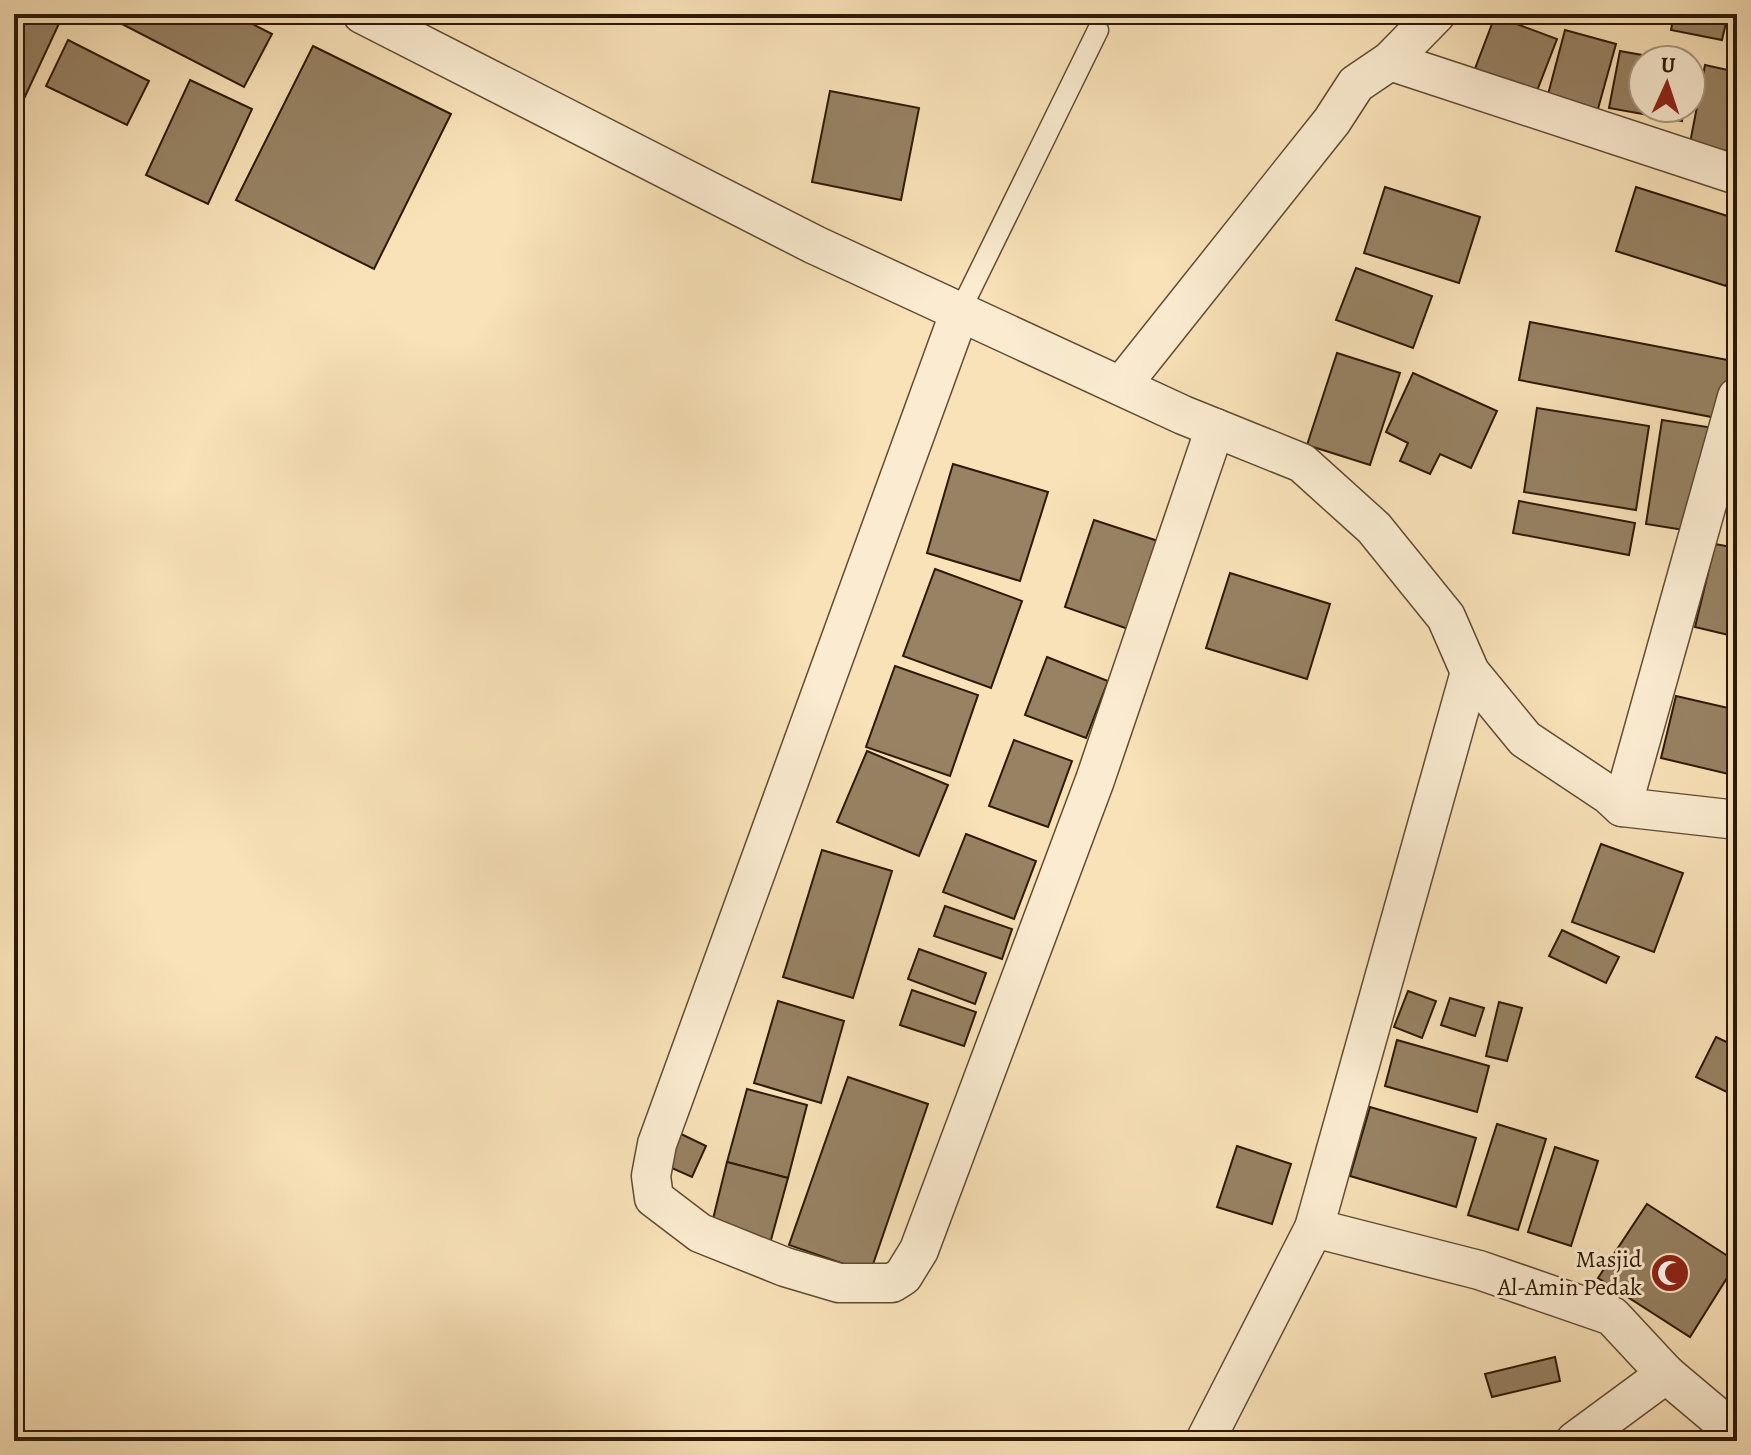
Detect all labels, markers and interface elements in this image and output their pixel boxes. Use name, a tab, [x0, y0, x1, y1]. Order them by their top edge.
north arrow	[1627, 44, 1707, 124]
text: U	[1660, 50, 1677, 80]
place label: Masjid Al-Amin Pedak	[1497, 1243, 1642, 1303]
mosque icon: Masjid Al-Amin Pedak	[1649, 1252, 1691, 1294]

